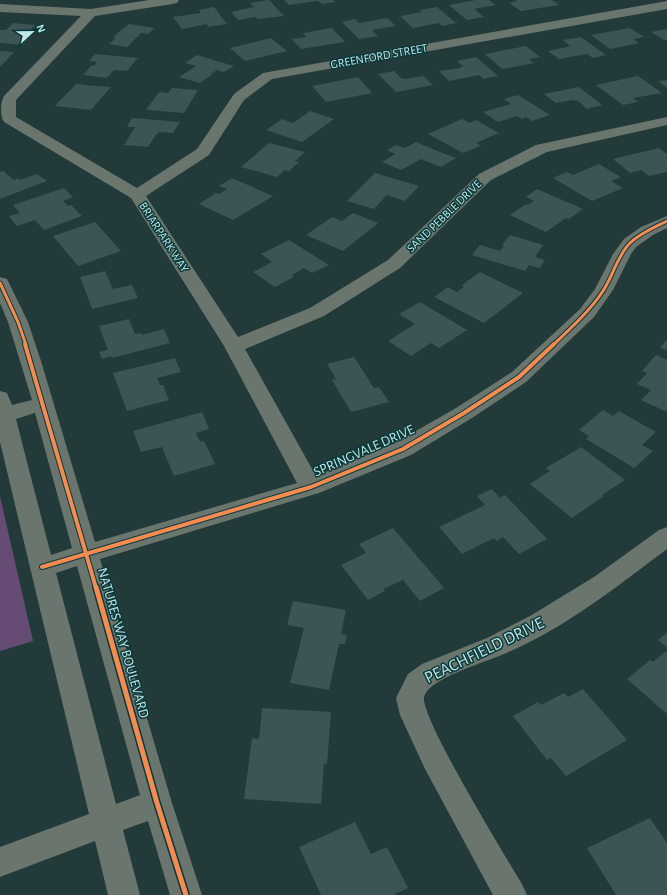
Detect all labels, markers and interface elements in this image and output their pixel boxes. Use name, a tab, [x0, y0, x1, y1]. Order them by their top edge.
north arrow	[12, 12, 52, 52]
text: N	[34, 23, 47, 34]
street label: GREENFORD STREET	[330, 42, 429, 70]
street label: SAND PEBBLE DRIVE	[405, 177, 484, 254]
street label: BRIARPARK WAY	[137, 200, 191, 275]
street label: SPRINGVALE DRIVE	[312, 422, 417, 479]
street label: NATURES WAY BOULEVARD	[95, 566, 151, 720]
street label: PEACHFIELD DRIVE	[422, 614, 546, 686]

